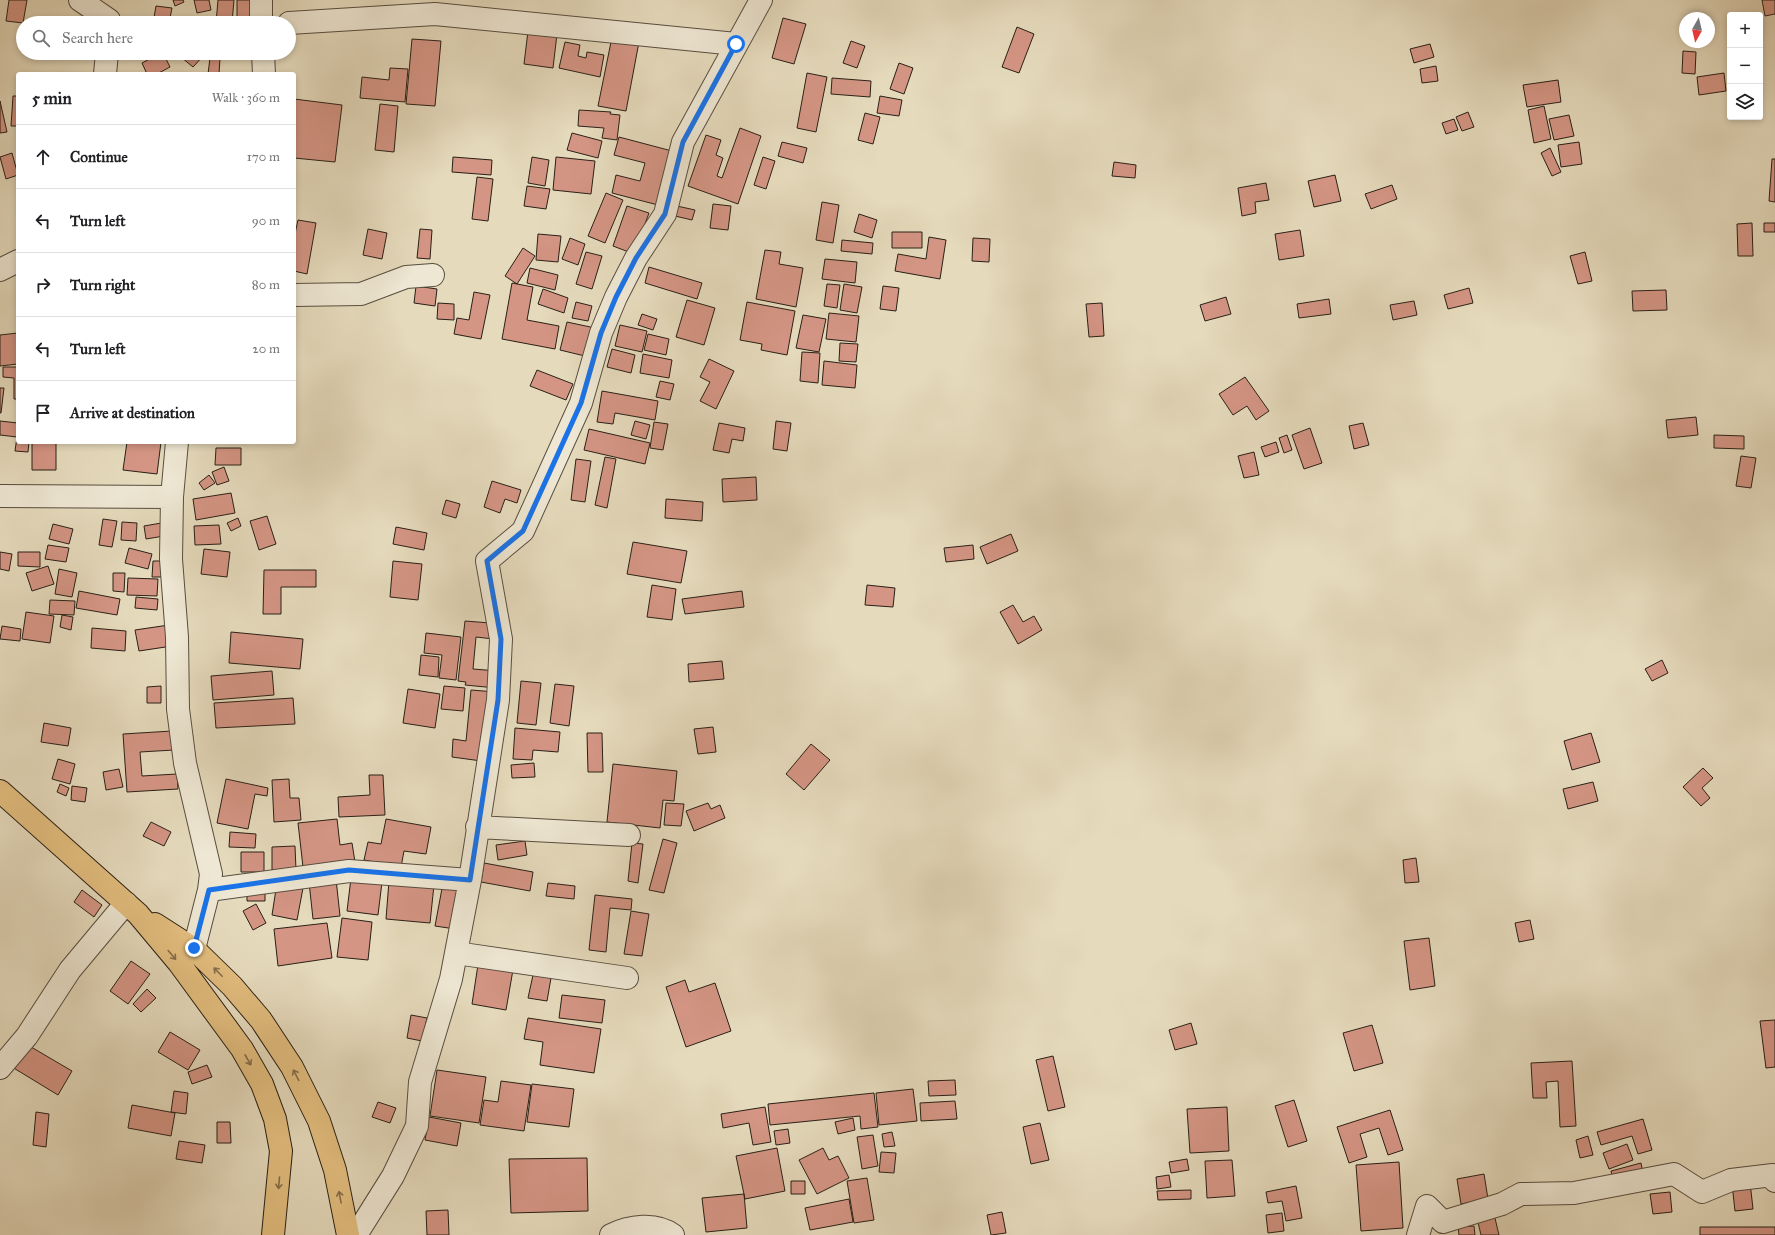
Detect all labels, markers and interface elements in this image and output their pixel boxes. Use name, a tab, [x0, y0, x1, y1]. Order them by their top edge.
north arrow	[1679, 12, 1715, 48]
map controls	[1727, 12, 1763, 120]
button: +	[1727, 12, 1763, 48]
search box	[16, 16, 296, 60]
icon: search	[30, 27, 52, 49]
text: Search here	[62, 29, 133, 47]
route start	[727, 35, 745, 53]
button: −	[1727, 48, 1763, 84]
button: layers	[1727, 84, 1763, 120]
text: 5 min	[32, 88, 72, 109]
text: Walk · 360 m	[212, 90, 280, 106]
icon: ahead	[32, 146, 54, 168]
text: Continue	[70, 148, 128, 166]
text: 170 m	[247, 149, 280, 165]
icon: left	[32, 210, 54, 232]
text: Turn left	[70, 212, 126, 230]
text: 90 m	[252, 213, 280, 229]
icon: right	[32, 274, 54, 296]
text: Turn right	[70, 276, 135, 294]
text: 80 m	[252, 277, 280, 293]
icon: left	[32, 338, 54, 360]
text: Turn left	[70, 340, 126, 358]
text: 20 m	[252, 341, 280, 357]
icon: arrive	[32, 402, 54, 424]
text: Arrive at destination	[70, 404, 195, 422]
route end	[185, 939, 203, 957]
one-way arrow	[168, 949, 177, 960]
one-way arrow	[213, 967, 223, 977]
one-way arrow	[245, 1054, 253, 1066]
one-way arrow	[292, 1070, 299, 1082]
one-way arrow	[276, 1176, 283, 1189]
one-way arrow	[336, 1191, 344, 1204]

